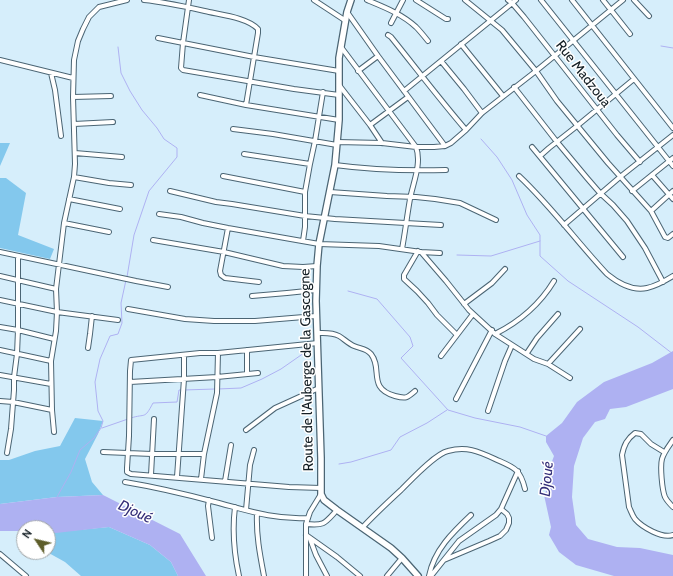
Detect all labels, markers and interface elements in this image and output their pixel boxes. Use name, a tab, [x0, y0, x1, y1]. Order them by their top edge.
street label: Rue Madzoua	[552, 37, 614, 111]
street label: Route de l'Auberge de la Gascogne	[297, 269, 317, 471]
water label: Djoué	[537, 461, 557, 497]
water label: Djoué	[115, 497, 155, 527]
north arrow	[16, 520, 56, 560]
text: N	[19, 526, 35, 541]

